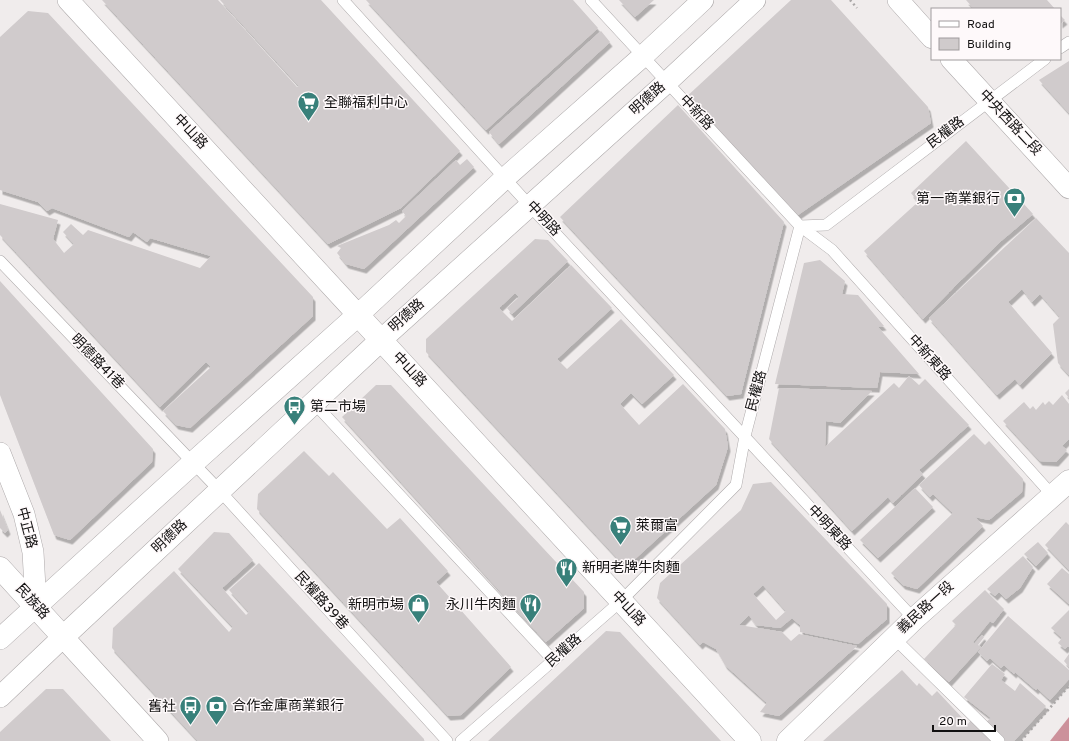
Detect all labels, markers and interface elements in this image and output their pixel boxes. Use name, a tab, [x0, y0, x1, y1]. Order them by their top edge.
legend	[931, 8, 1061, 60]
text: Road	[967, 17, 995, 33]
text: Building	[967, 37, 1011, 53]
street label: 明德路	[626, 78, 669, 119]
street label: 中央西路二段	[975, 86, 1045, 160]
supermarket icon: 全聯福利中心	[295, 90, 321, 123]
street label: 中新路	[675, 92, 717, 134]
place label: 全聯福利中心	[324, 95, 408, 112]
street label: 中山路	[169, 111, 211, 153]
street label: 民權路	[924, 114, 968, 152]
bank icon: 第一商業銀行	[1002, 186, 1028, 219]
place label: 第一商業銀行	[916, 191, 1000, 208]
street label: 中明路	[522, 198, 564, 240]
street label: 明德路	[385, 295, 428, 336]
street label: 明德路41巷	[67, 330, 128, 393]
street label: 中新東路	[904, 332, 954, 384]
street label: 中山路	[388, 349, 430, 391]
street label: 民權路	[743, 369, 771, 413]
bus stop icon: 第二市場	[281, 394, 307, 427]
place label: 第二市場	[310, 399, 366, 416]
street label: 中明東路	[804, 502, 854, 554]
street label: 中正路	[12, 506, 40, 550]
supermarket icon: 萊爾富	[608, 513, 634, 546]
street label: 明德路	[148, 516, 191, 558]
place label: 萊爾富	[636, 518, 678, 535]
restaurant icon: 新明老牌牛肉麵	[553, 555, 579, 588]
place label: 新明老牌牛肉麵	[582, 559, 680, 577]
street label: 民權路39巷	[290, 568, 352, 634]
street label: 義民路一段	[894, 578, 958, 638]
street label: 民族路	[12, 581, 52, 623]
street label: 中山路	[607, 588, 649, 630]
shop icon: 新明市場	[406, 592, 432, 625]
restaurant icon: 永川牛肉麵	[518, 592, 544, 625]
place label: 新明市場	[348, 597, 404, 614]
place label: 永川牛肉麵	[446, 597, 516, 614]
street label: 民權路	[543, 631, 585, 671]
bank icon: 合作金庫商業銀行	[203, 693, 229, 726]
bus stop icon: 舊社	[178, 694, 204, 727]
place label: 合作金庫商業銀行	[232, 698, 344, 715]
place label: 舊社	[148, 699, 176, 716]
scale bar	[933, 707, 995, 733]
text: 20 m	[939, 714, 967, 730]

